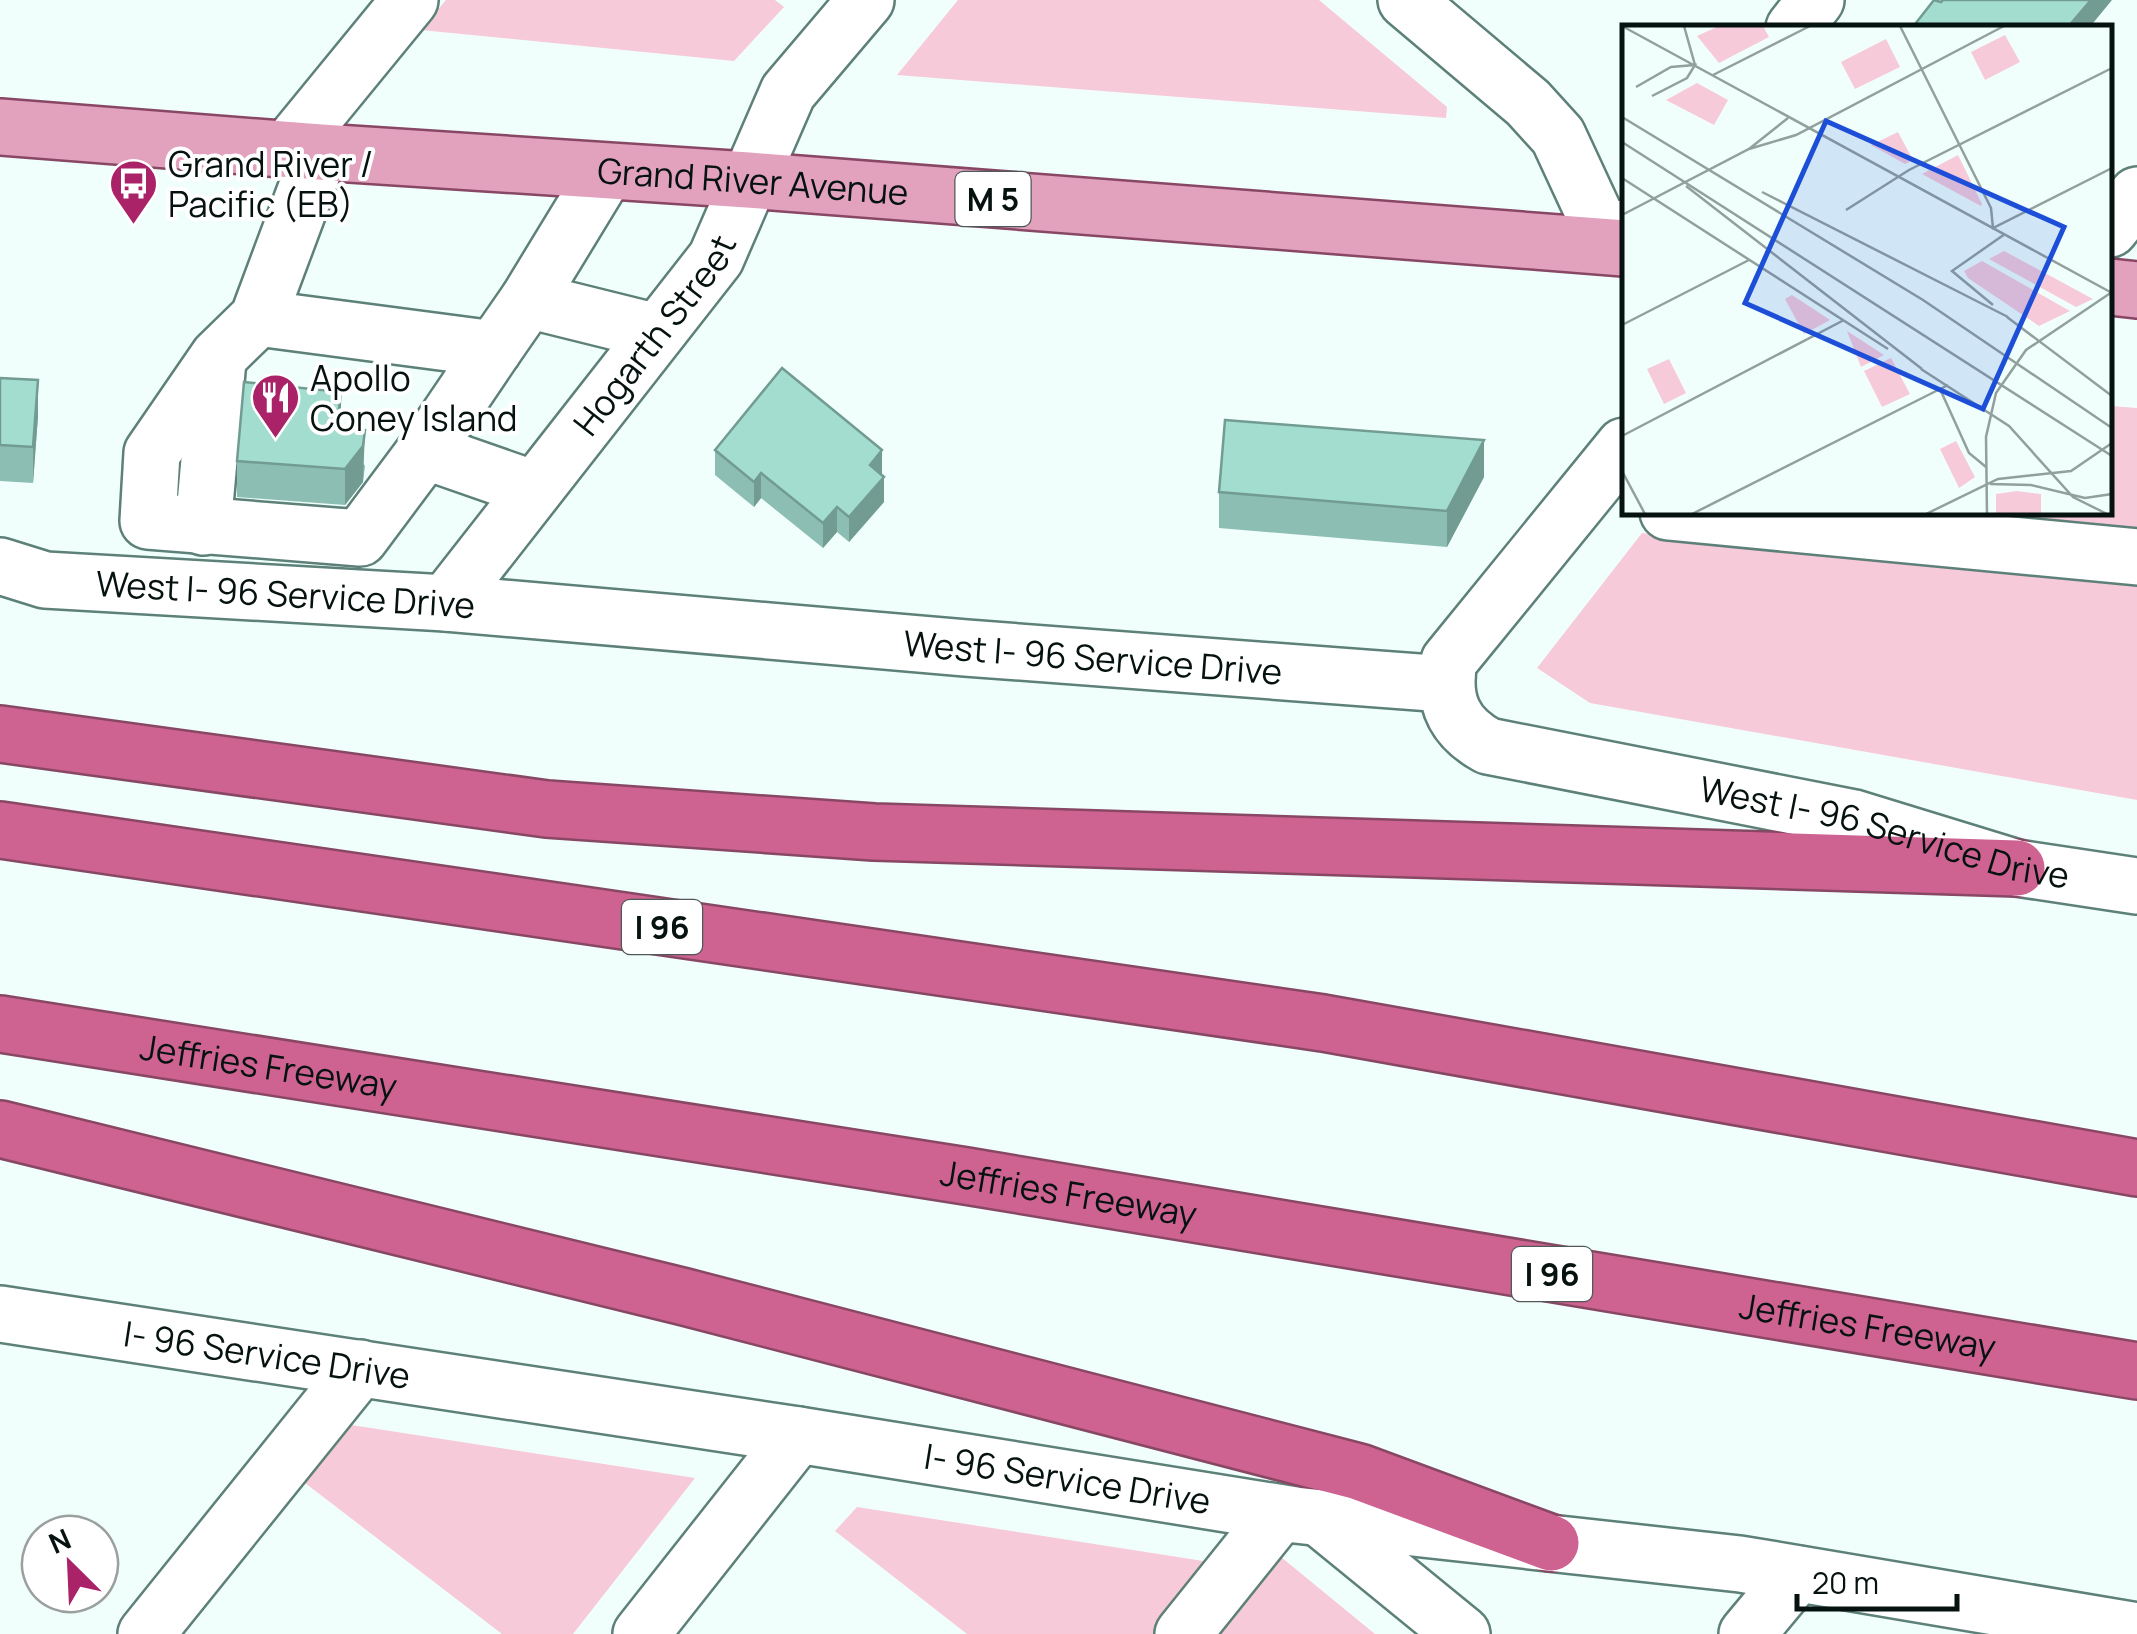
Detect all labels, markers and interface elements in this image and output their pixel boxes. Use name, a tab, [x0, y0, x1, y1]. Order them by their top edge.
inset map	[1622, 25, 2112, 515]
place label: Grand River / Pacific (EB)	[168, 140, 373, 228]
street label: Grand River Avenue	[596, 146, 910, 216]
bus stop icon: Grand River / Pacific (EB)	[107, 158, 159, 226]
road number: M 5	[956, 172, 1030, 226]
street label: Hogarth Street	[562, 227, 747, 445]
place label: Apollo Coney Island	[310, 354, 518, 442]
restaurant icon: Apollo Coney Island	[249, 372, 301, 440]
street label: West I- 96 Service Drive	[95, 559, 477, 629]
street label: West I- 96 Service Drive	[902, 619, 1284, 696]
street label: West I- 96 Service Drive	[1696, 764, 2073, 900]
road number: I 96	[622, 900, 702, 954]
street label: Jeffries Freeway	[137, 1022, 401, 1110]
street label: Jeffries Freeway	[937, 1148, 1201, 1238]
road number: I 96	[1512, 1247, 1592, 1301]
street label: Jeffries Freeway	[1736, 1281, 2000, 1371]
street label: I- 96 Service Drive	[120, 1309, 414, 1400]
street label: I- 96 Service Drive	[921, 1432, 1214, 1525]
north arrow	[20, 1514, 120, 1614]
text: N	[43, 1519, 76, 1562]
scale bar	[1797, 1549, 1957, 1611]
text: 20 m	[1812, 1562, 1879, 1603]

